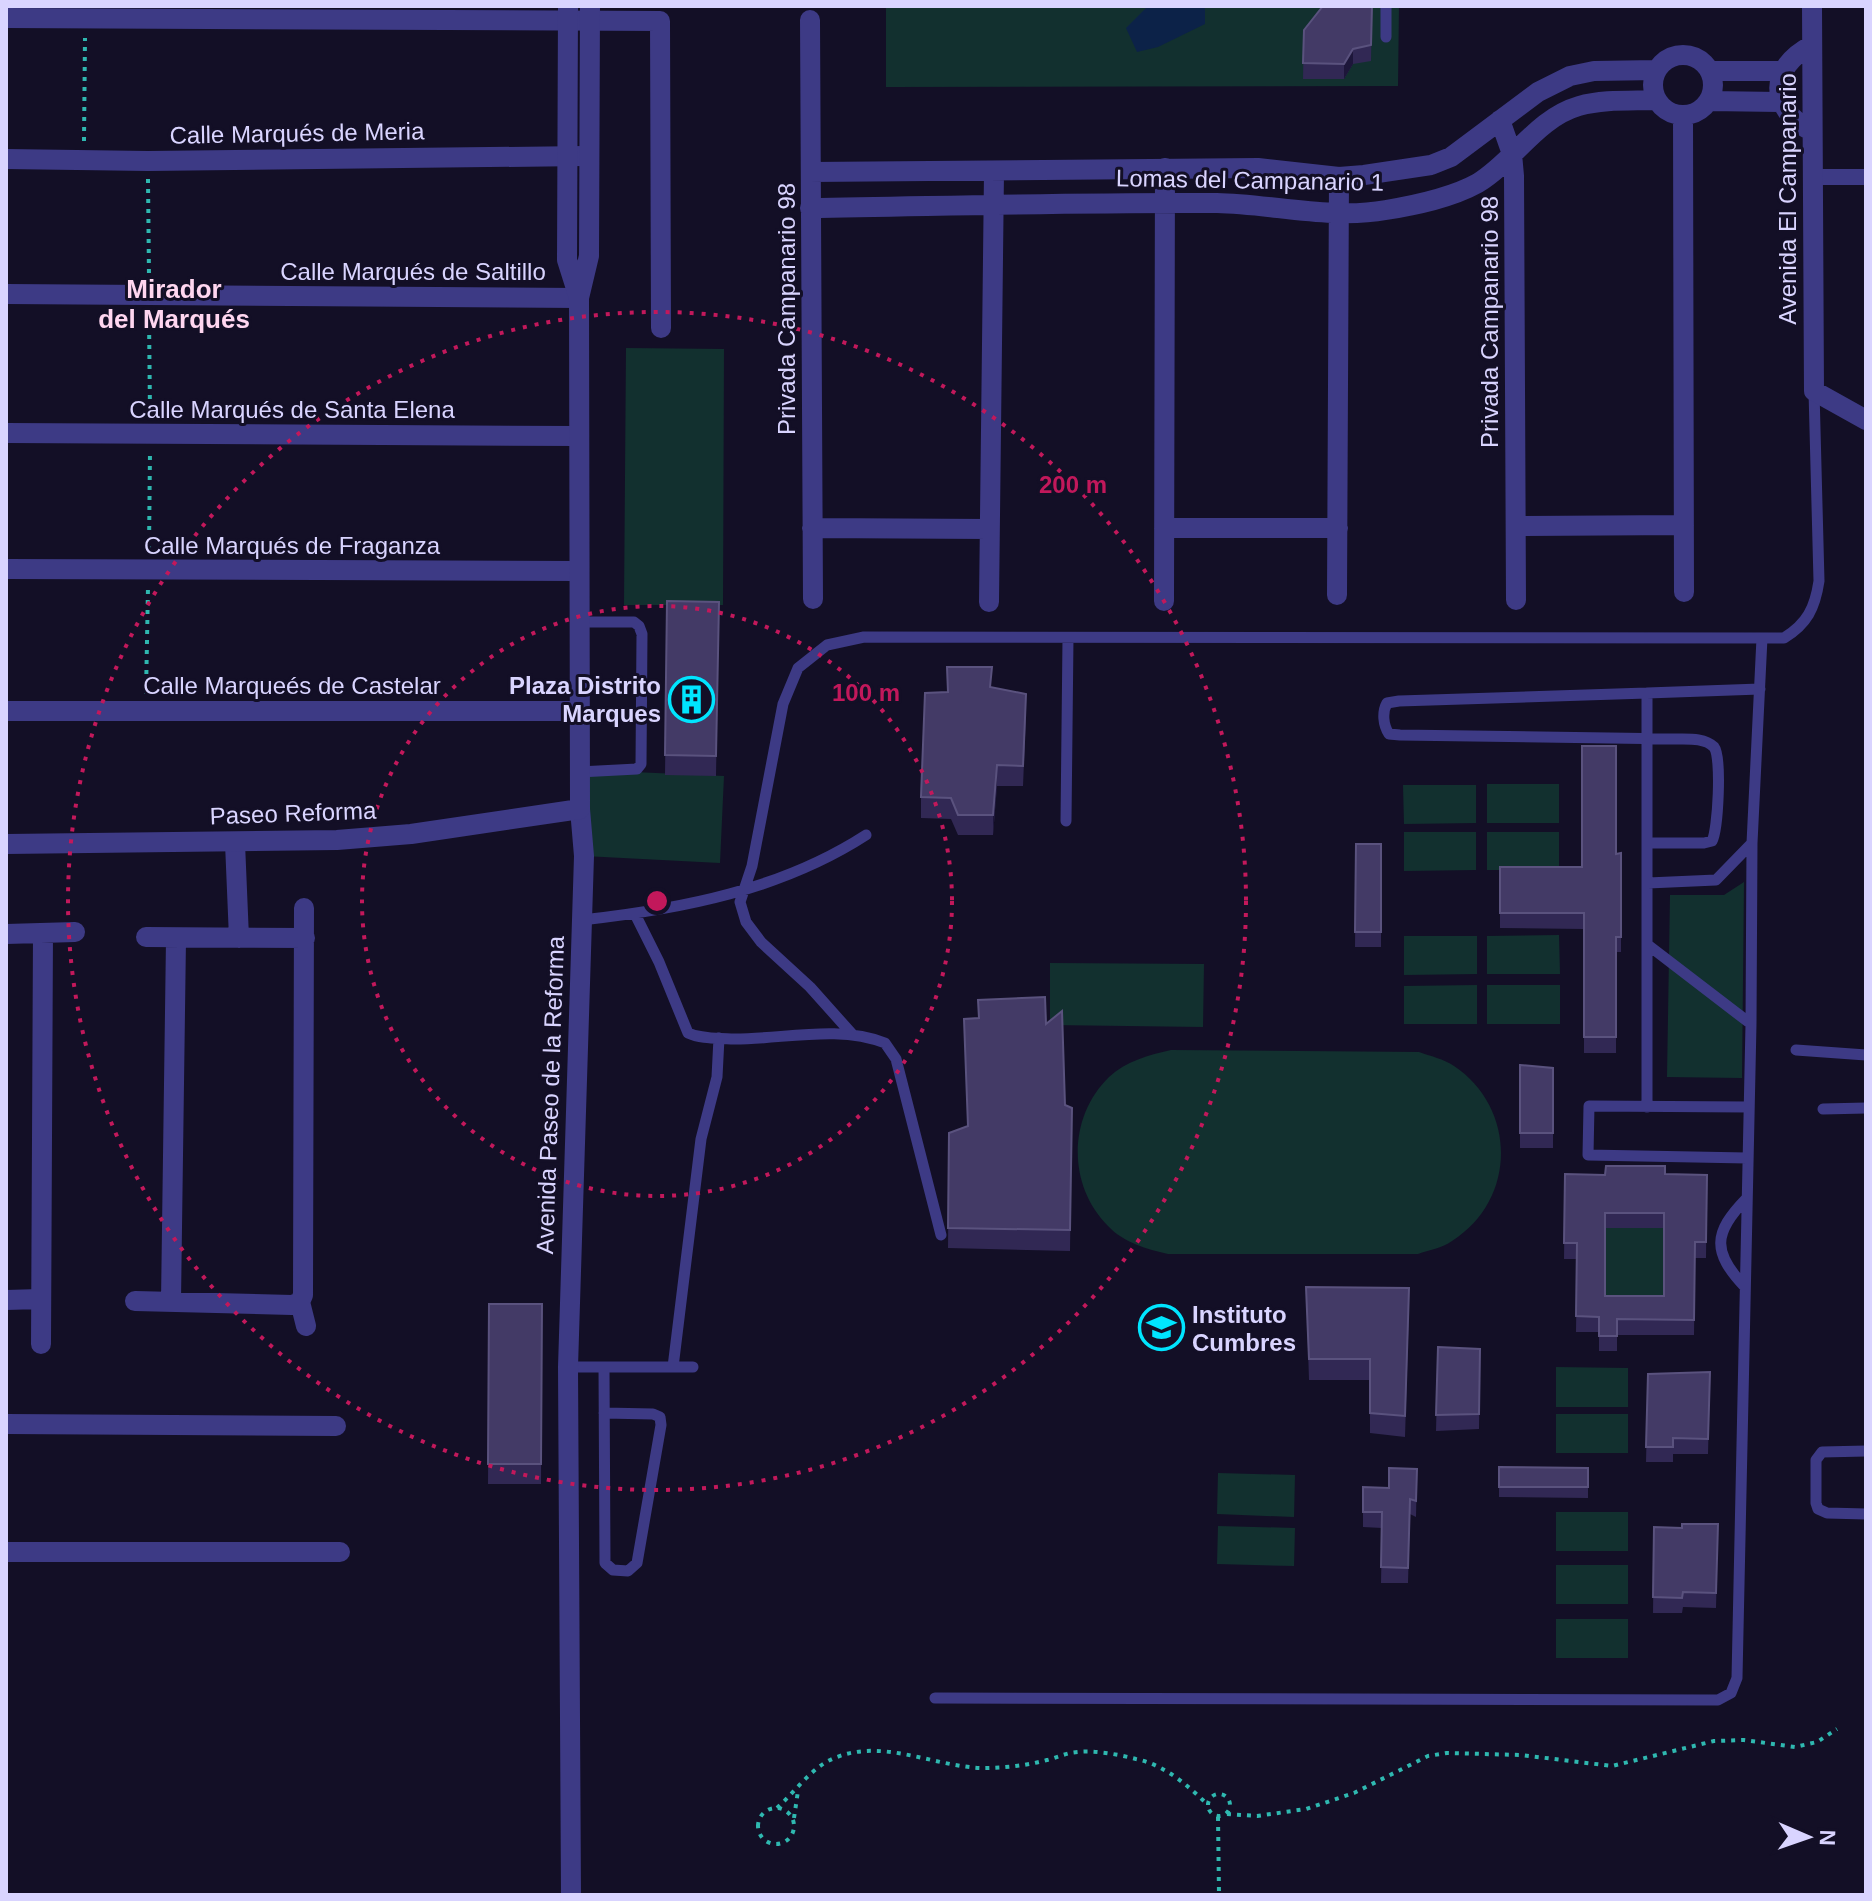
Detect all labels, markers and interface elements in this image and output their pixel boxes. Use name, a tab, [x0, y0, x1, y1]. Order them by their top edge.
street label: Avenida El Campanario	[1774, 73, 1801, 325]
street label: Calle Marqués de Meria	[169, 117, 425, 149]
street label: Lomas del Campanario 1	[1116, 164, 1384, 196]
street label: Privada Campanario 98	[773, 183, 800, 435]
street label: Privada Campanario 98	[1476, 196, 1503, 448]
street label: Calle Marqués de Saltillo	[280, 258, 546, 285]
district label: Mirador del Marqués	[98, 274, 250, 334]
street label: Calle Marqués de Santa Elena	[129, 396, 455, 423]
text: 200 m	[1039, 471, 1107, 498]
street label: Calle Marqués de Fraganza	[144, 532, 441, 559]
street label: Calle Marqueés de Castelar	[143, 672, 441, 699]
place label: Plaza Distrito Marques	[509, 672, 661, 727]
building icon: Plaza Distrito Marques	[668, 675, 716, 723]
text: 100 m	[832, 679, 900, 706]
street label: Paseo Reforma	[209, 797, 377, 829]
centre of rings	[643, 887, 671, 915]
street label: Avenida Paseo de la Reforma	[531, 935, 569, 1255]
place label: Instituto Cumbres	[1192, 1301, 1296, 1356]
school or university icon: Instituto Cumbres	[1137, 1304, 1185, 1352]
north arrow	[1768, 1797, 1848, 1877]
text: N	[1815, 1829, 1840, 1846]

